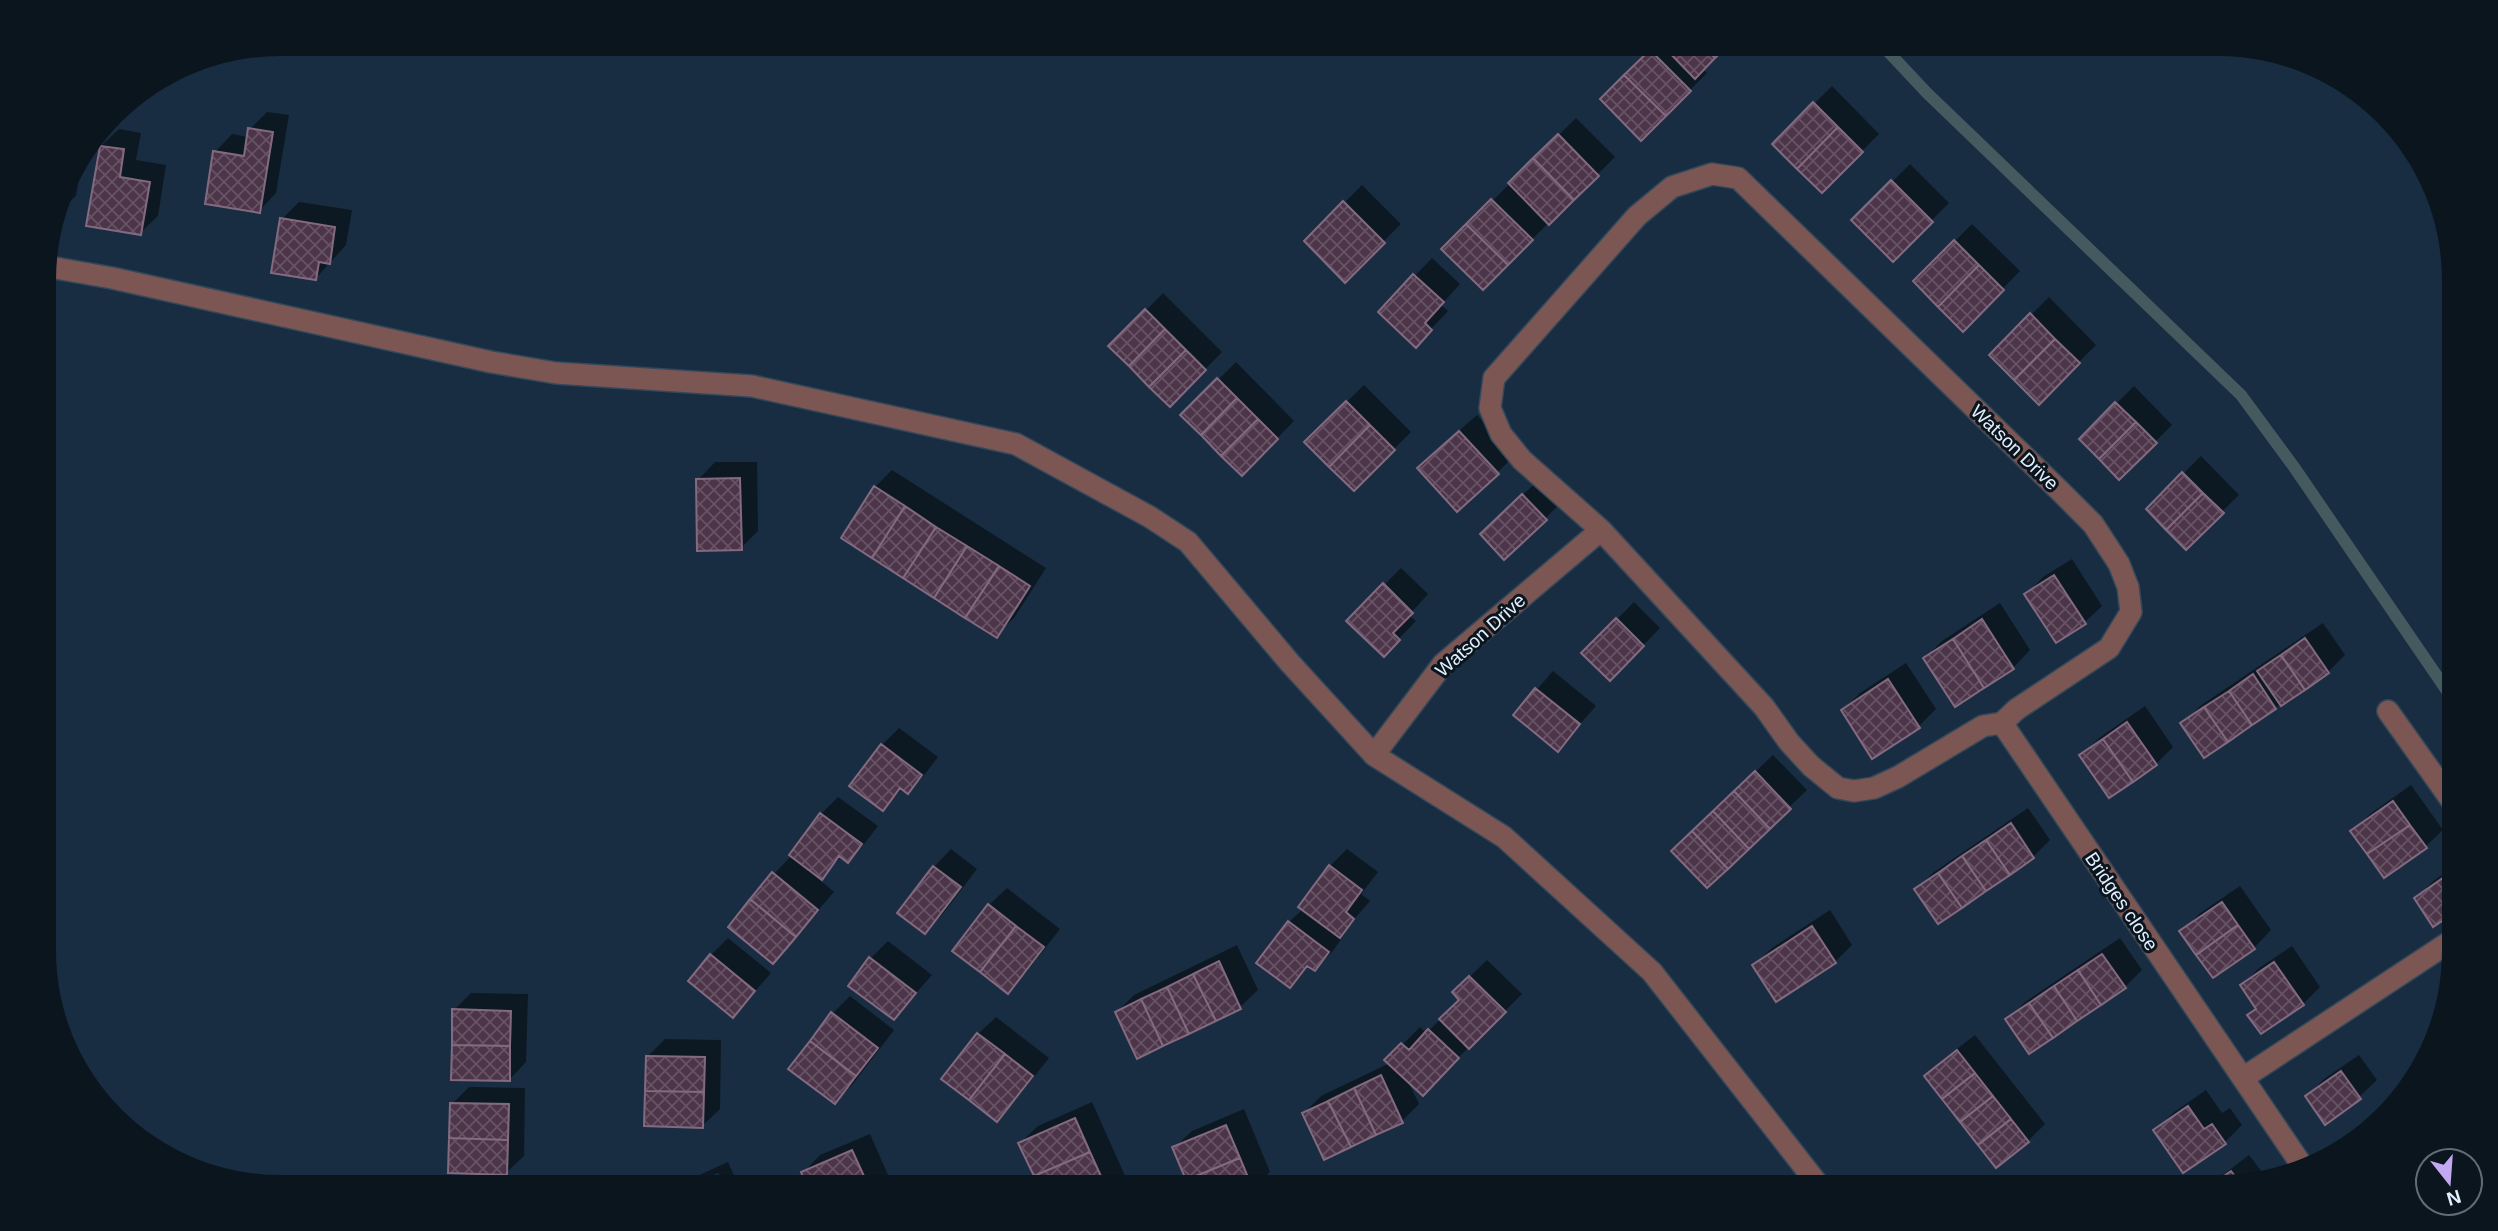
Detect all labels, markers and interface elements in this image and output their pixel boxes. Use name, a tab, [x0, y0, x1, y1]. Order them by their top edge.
street label: Watson Drive	[1967, 400, 2063, 494]
street label: Watson Drive	[1431, 590, 1529, 681]
street label: Bridges close	[2081, 848, 2162, 954]
north arrow	[2414, 1147, 2484, 1217]
text: N	[2444, 1186, 2463, 1210]

